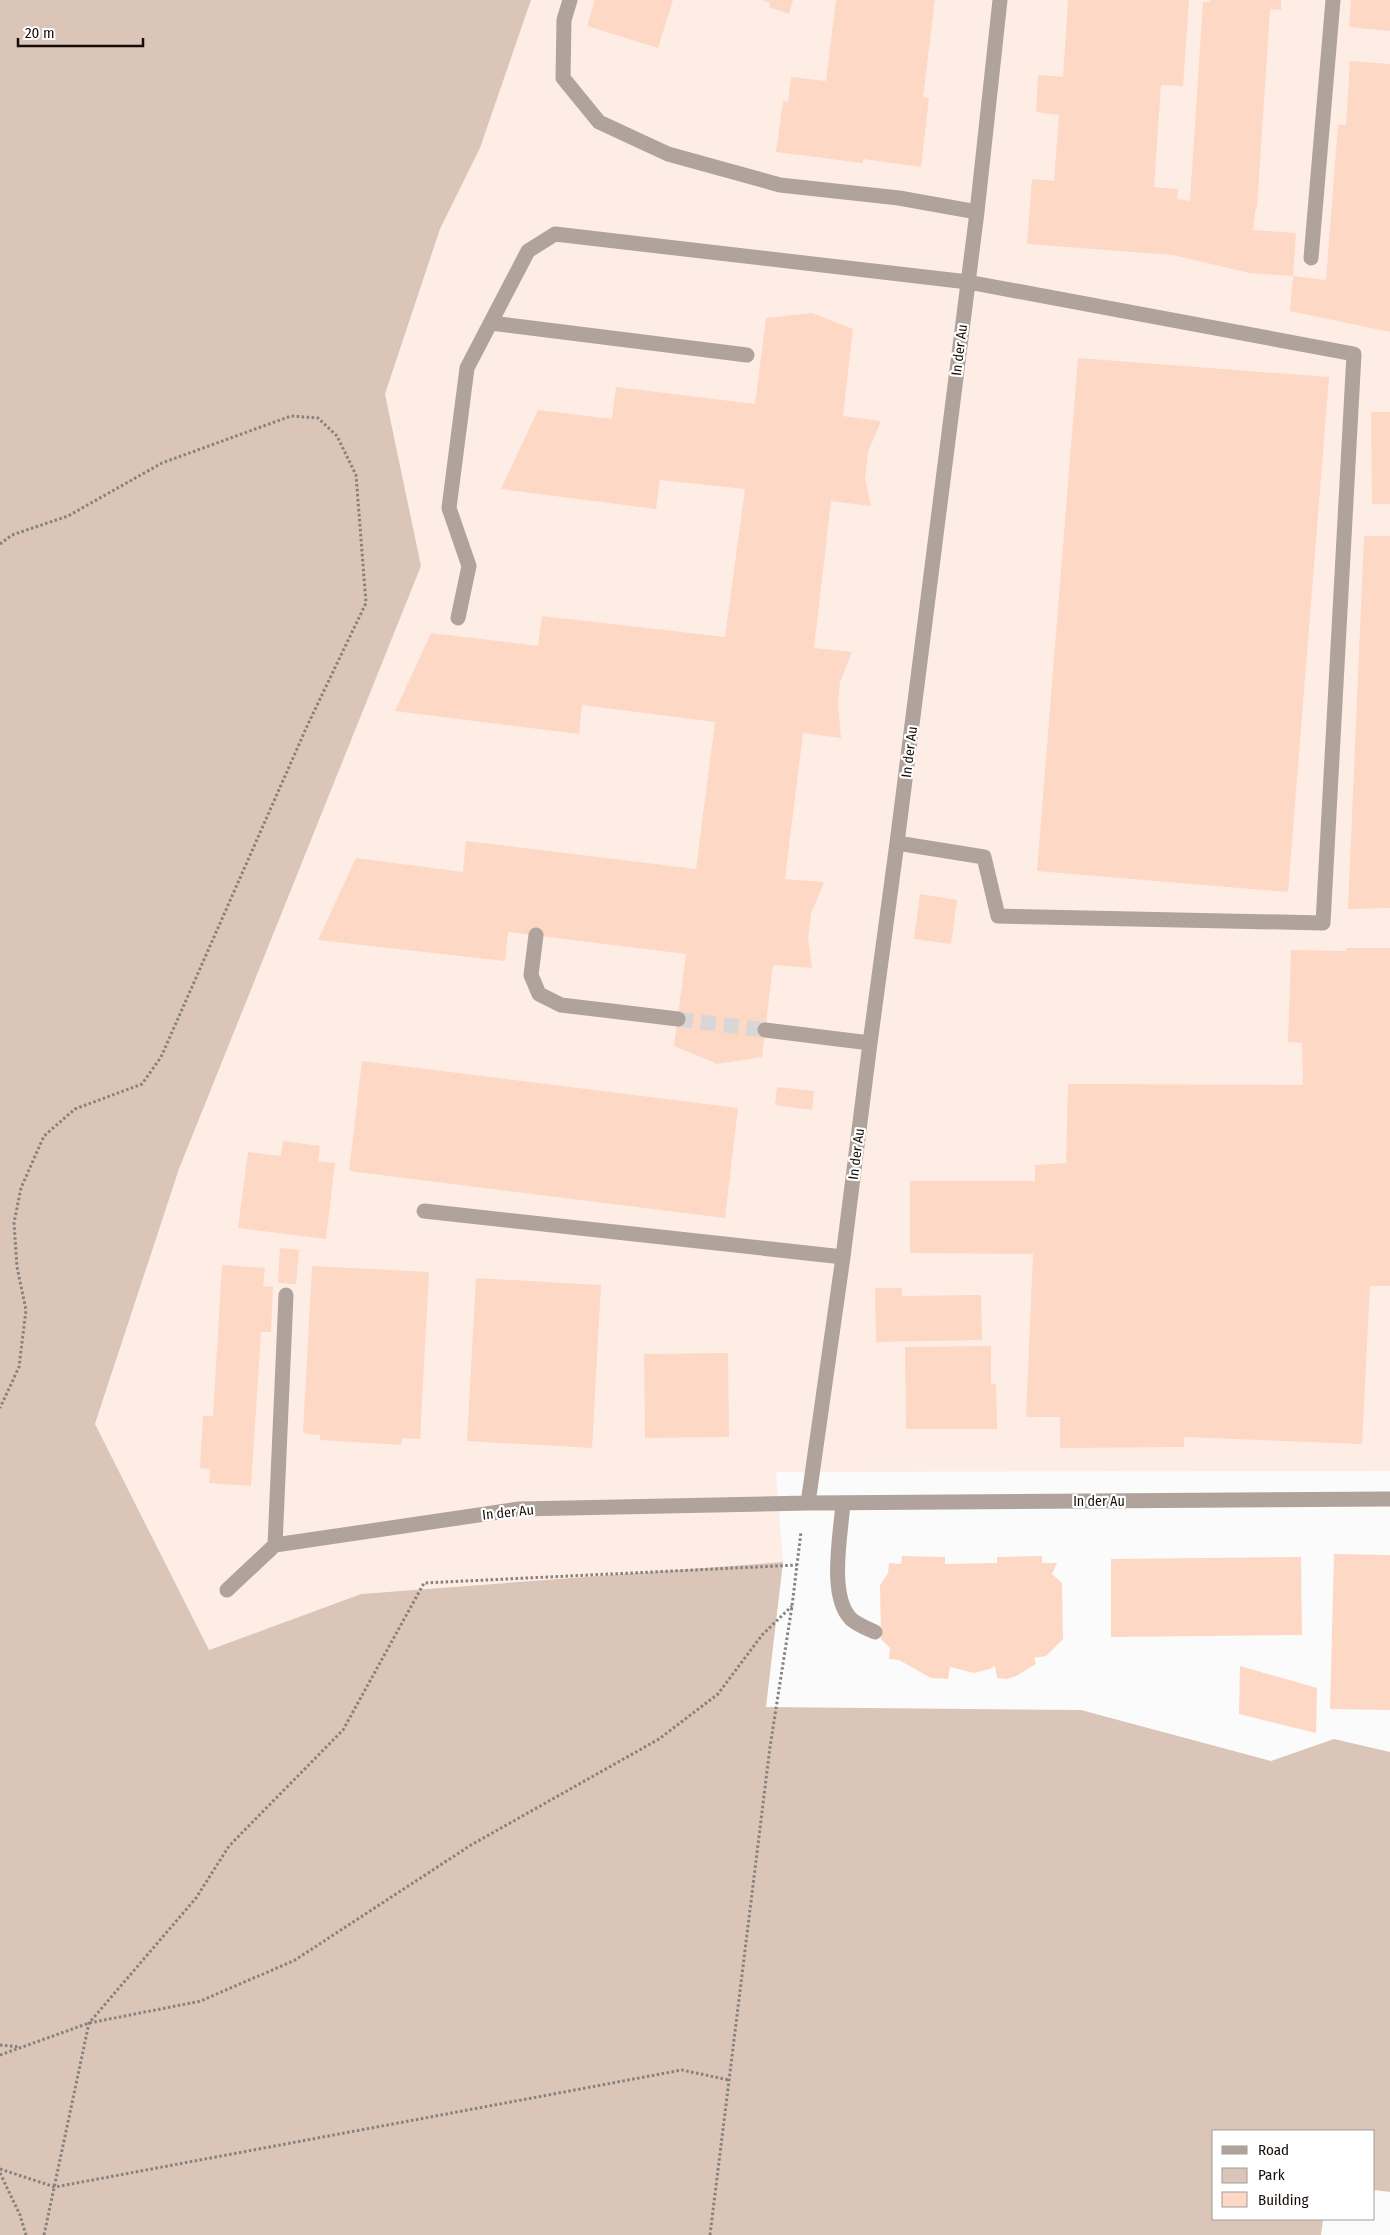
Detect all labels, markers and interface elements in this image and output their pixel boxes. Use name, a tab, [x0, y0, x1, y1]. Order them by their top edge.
scale bar	[18, 15, 142, 47]
text: 20 m	[25, 24, 55, 42]
street label: In der Au	[948, 323, 971, 377]
street label: In der Au	[898, 725, 921, 779]
street label: In der Au	[845, 1127, 868, 1181]
street label: In der Au	[1073, 1493, 1125, 1510]
street label: In der Au	[481, 1501, 535, 1524]
legend	[1212, 2130, 1375, 2220]
text: Road	[1258, 2141, 1289, 2159]
text: Park	[1258, 2166, 1285, 2184]
text: Building	[1258, 2191, 1309, 2209]

